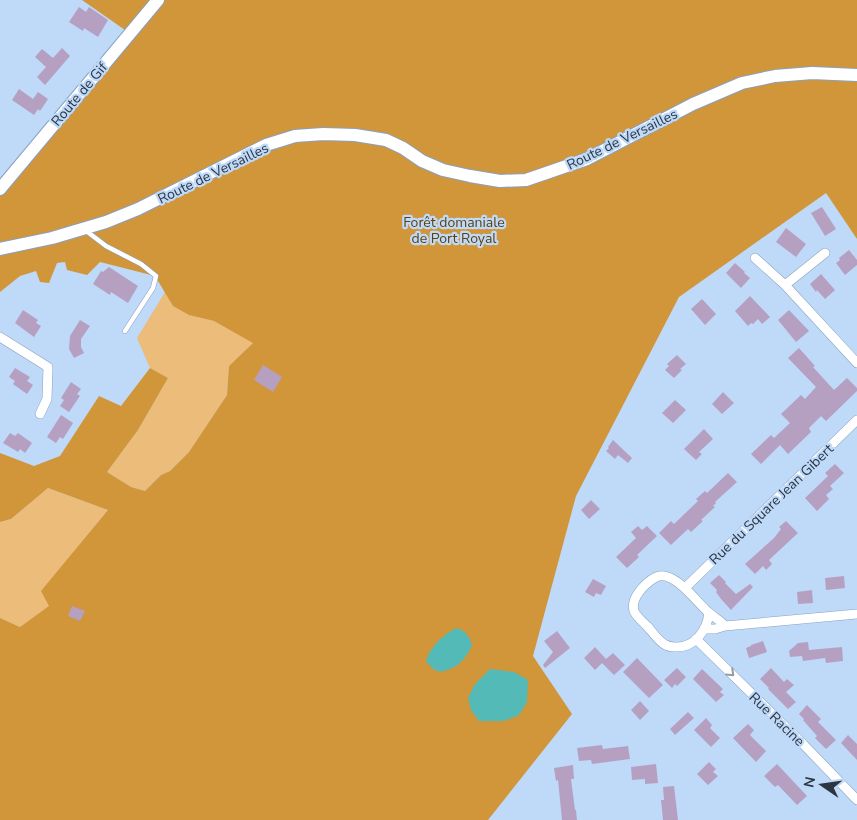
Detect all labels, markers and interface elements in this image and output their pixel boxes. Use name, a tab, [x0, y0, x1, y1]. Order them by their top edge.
street label: Route de Gif	[47, 58, 112, 130]
street label: Route de Versailles	[564, 104, 681, 174]
street label: Route de Versailles	[155, 138, 272, 208]
park label: Forêt domaniale de Port Royal	[403, 213, 505, 248]
street label: Rue du Square Jean Gibert	[705, 440, 838, 569]
one-way arrow	[725, 667, 734, 676]
street label: Rue Racine	[745, 688, 808, 751]
north arrow	[797, 760, 847, 810]
text: N	[799, 775, 820, 789]

